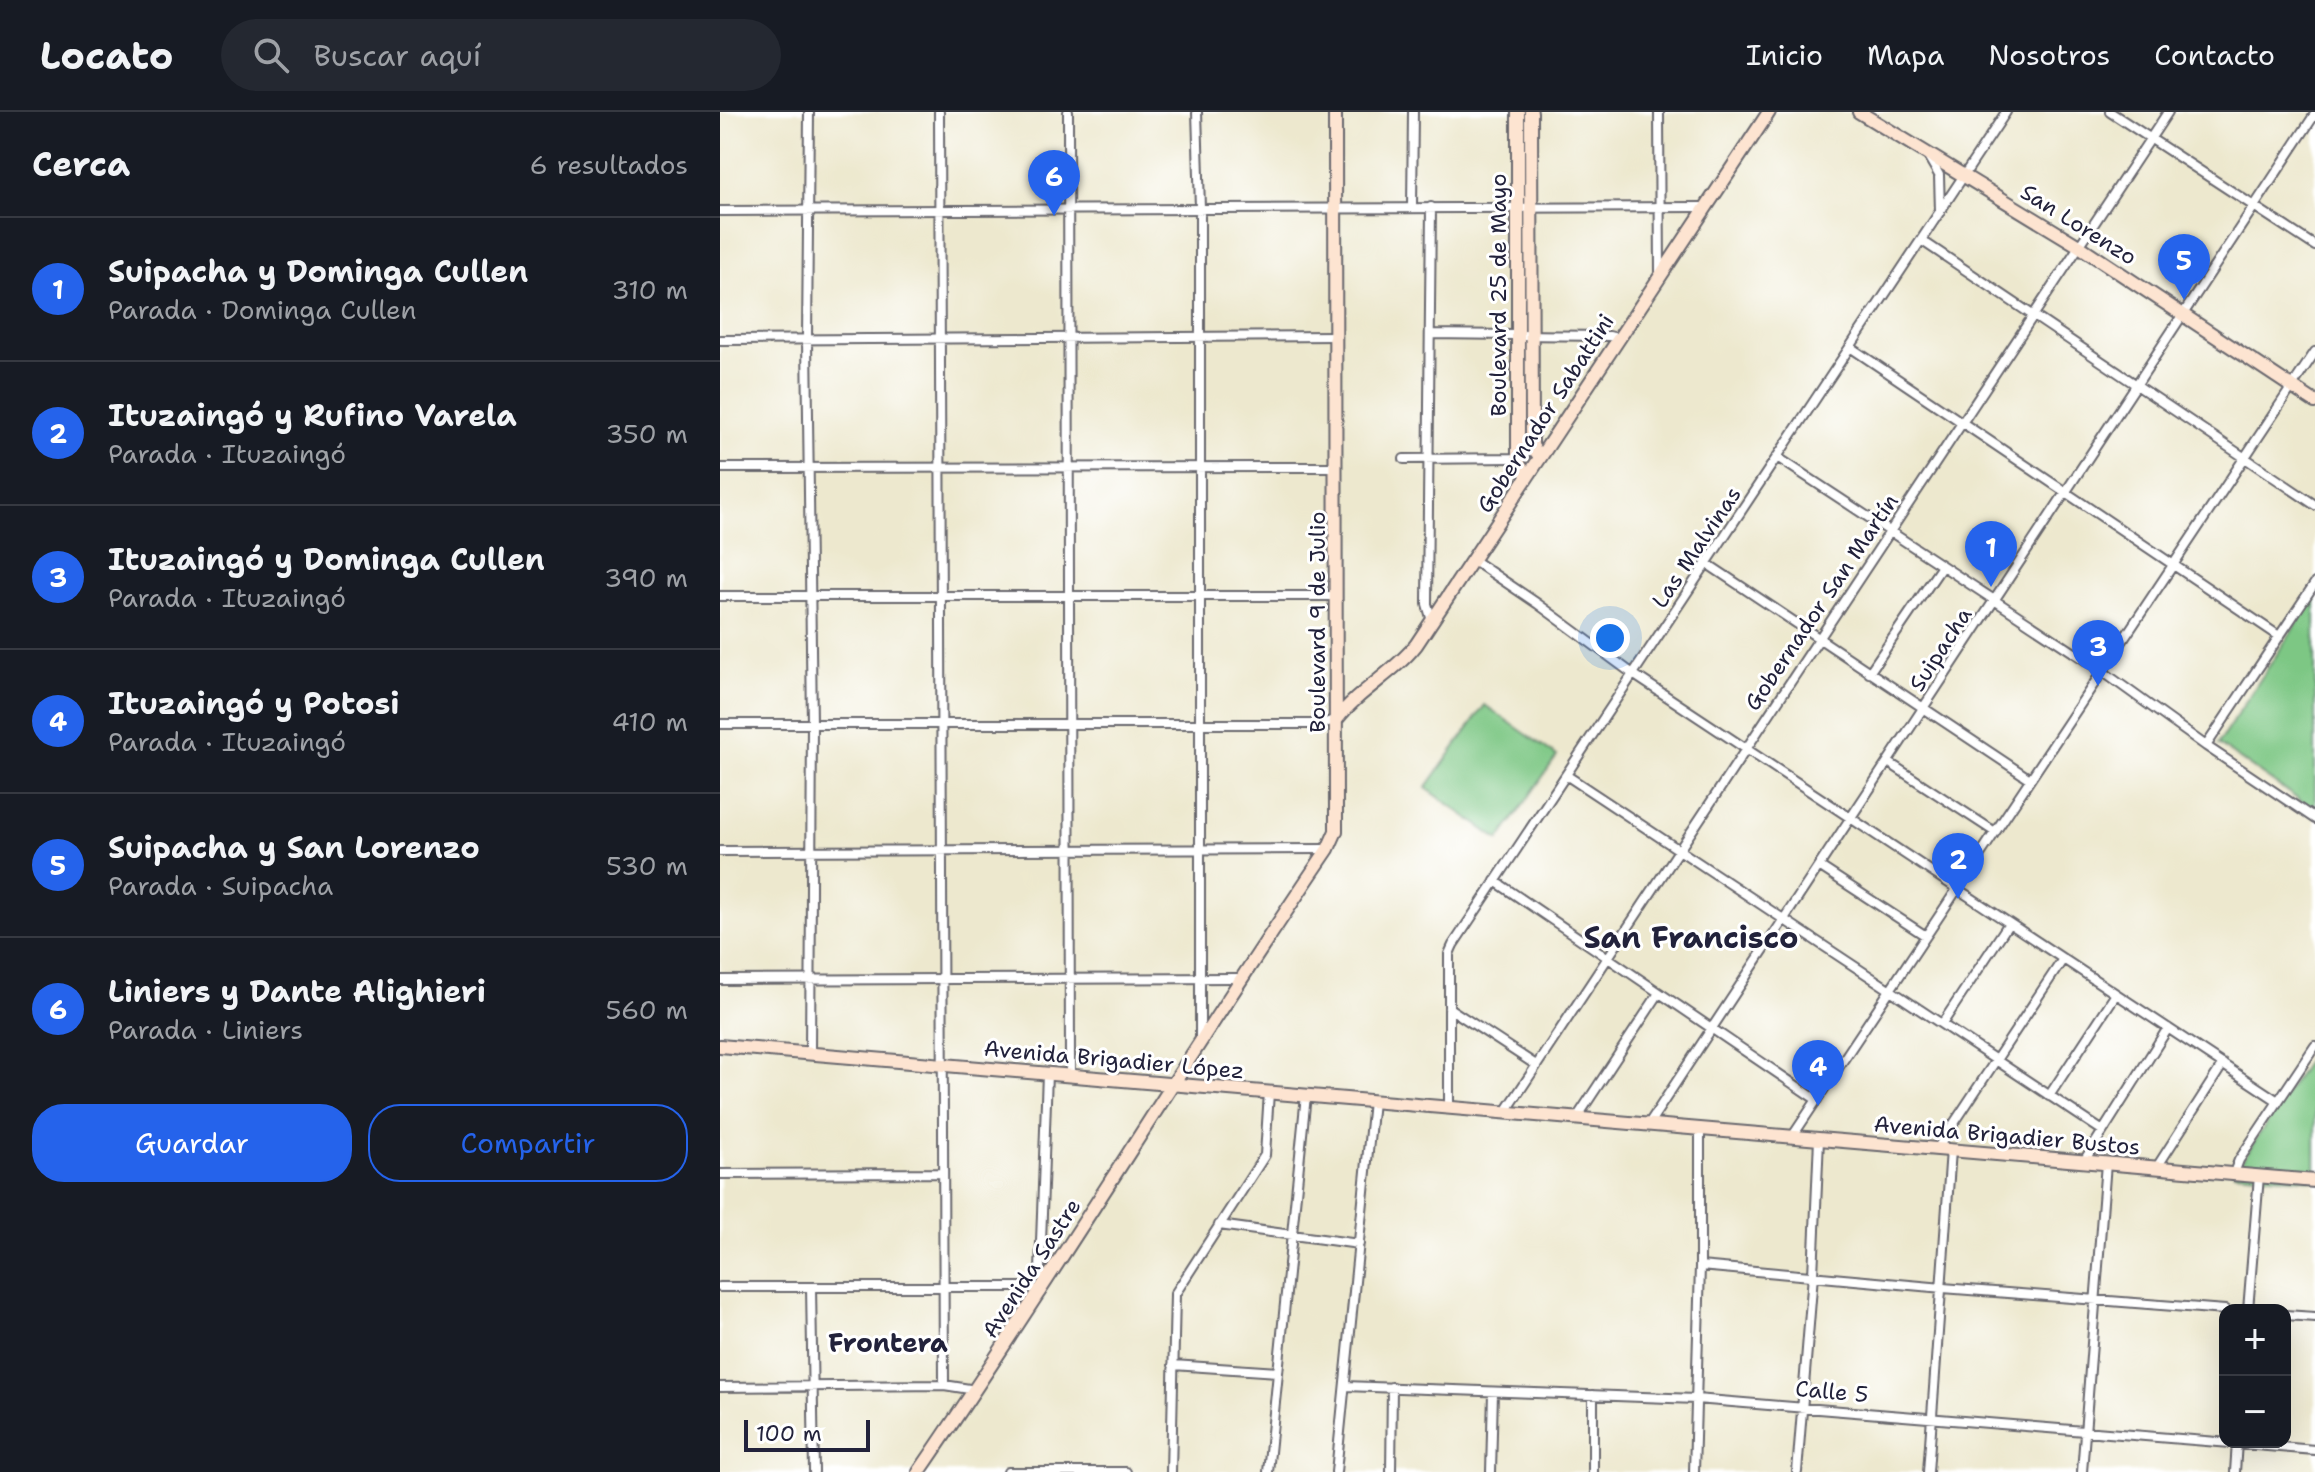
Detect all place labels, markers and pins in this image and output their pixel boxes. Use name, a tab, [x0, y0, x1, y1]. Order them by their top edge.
pin: 6	[1028, 150, 1080, 216]
pin: 5	[2158, 234, 2210, 300]
pin: 1	[1965, 521, 2017, 587]
pin: 3	[2072, 620, 2124, 686]
pin: 2	[1932, 833, 1984, 899]
pin: 4	[1792, 1040, 1844, 1106]

